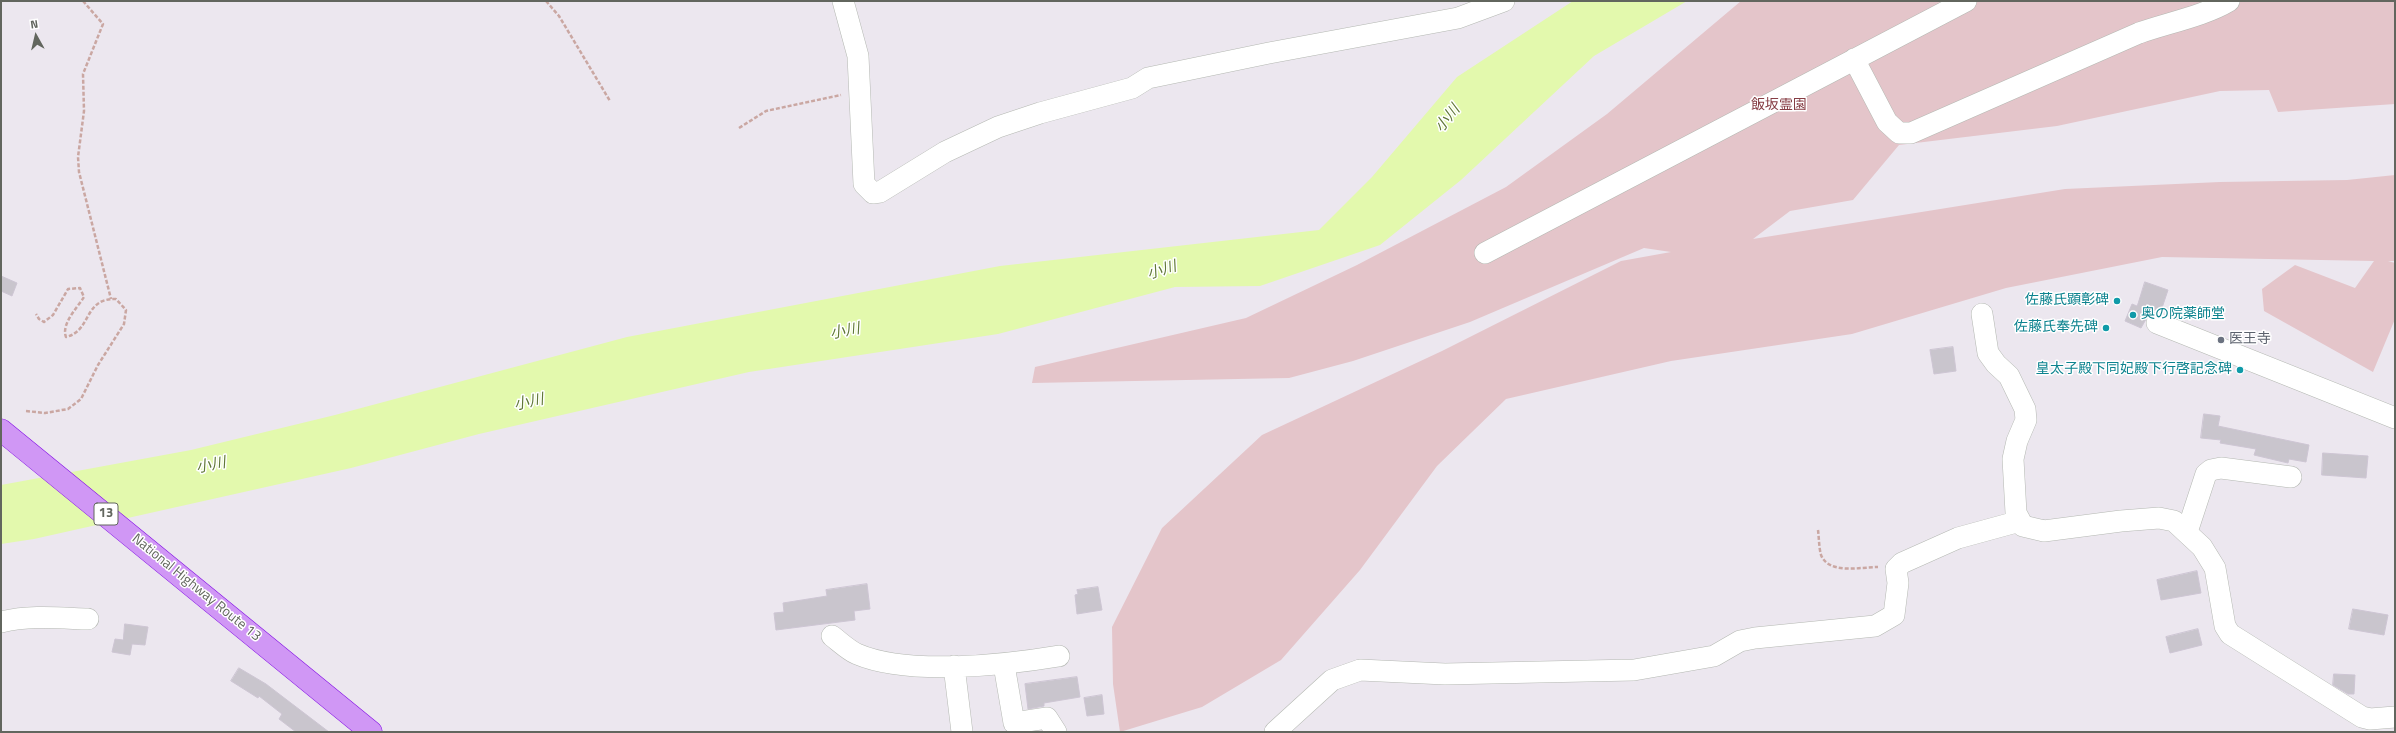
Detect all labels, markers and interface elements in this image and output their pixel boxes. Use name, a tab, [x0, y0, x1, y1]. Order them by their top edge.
north arrow	[16, 16, 56, 56]
text: N	[29, 16, 39, 33]
park label: 飯坂霊園	[1751, 98, 1807, 114]
water label: 小川	[1432, 102, 1464, 136]
water label: 小川	[1145, 258, 1179, 284]
place label: 佐藤氏顕彰碑	[2025, 293, 2109, 309]
marker: 佐藤氏顕彰碑	[2112, 296, 2122, 306]
place label: 奥の院薬師堂	[2141, 307, 2225, 323]
marker: 奥の院薬師堂	[2128, 310, 2138, 320]
water label: 小川	[829, 320, 861, 344]
place label: 佐藤氏奉先碑	[2014, 320, 2098, 336]
marker: 佐藤氏奉先碑	[2101, 323, 2111, 333]
place label: 医王寺	[2229, 332, 2271, 348]
marker: 医王寺	[2216, 335, 2226, 345]
place label: 皇太子殿下同妃殿下行啓記念碑	[2036, 362, 2232, 378]
marker: 皇太子殿下同妃殿下行啓記念碑	[2235, 365, 2245, 375]
water label: 小川	[512, 391, 546, 415]
water label: 小川	[195, 454, 227, 478]
road number: 13	[94, 503, 118, 525]
street label: National Highway Route 13	[128, 531, 264, 645]

